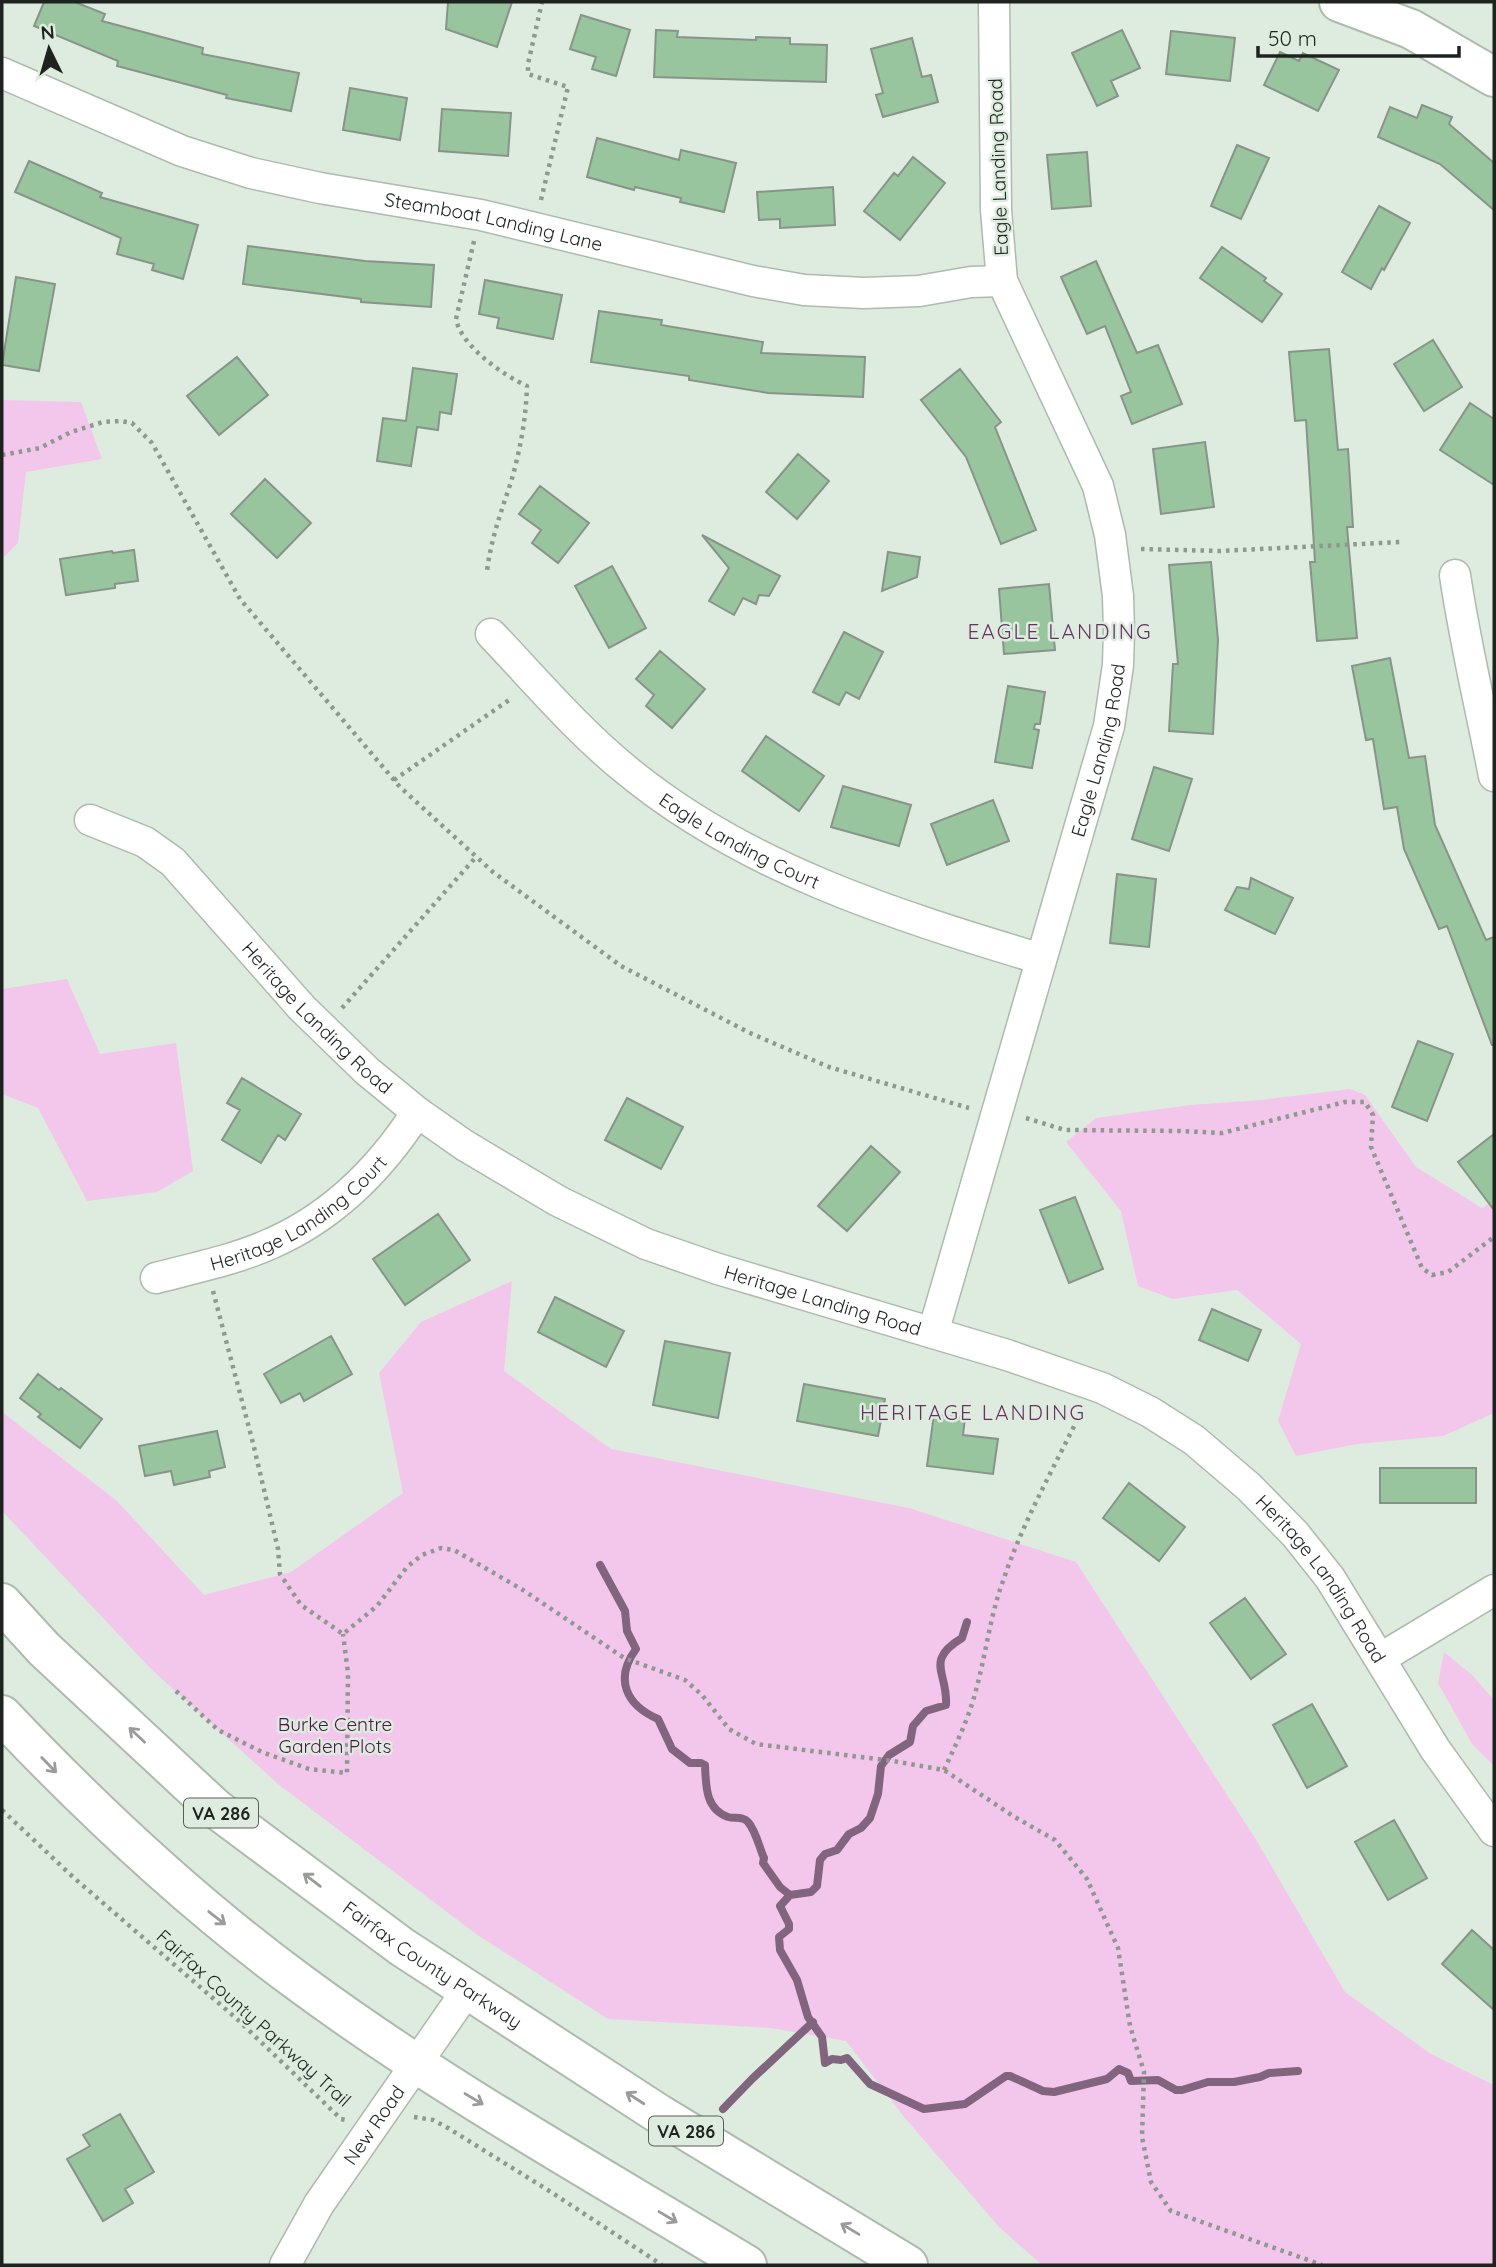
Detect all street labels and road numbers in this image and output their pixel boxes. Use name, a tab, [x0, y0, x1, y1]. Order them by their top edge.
street label: Eagle Landing Road	[983, 78, 1013, 256]
street label: Steamboat Landing Lane	[383, 187, 605, 256]
street label: Eagle Landing Road	[1065, 662, 1130, 840]
street label: Eagle Landing Court	[655, 787, 823, 894]
street label: Heritage Landing Road	[237, 937, 397, 1099]
street label: Heritage Landing Court	[207, 1150, 392, 1276]
street label: Heritage Landing Road	[721, 1260, 924, 1341]
street label: Heritage Landing Road	[1251, 1489, 1391, 1667]
road number: VA 286	[184, 1798, 258, 1828]
street label: Fairfax County Parkway	[338, 1895, 527, 2034]
street label: Fairfax County Parkway Trail	[152, 1924, 356, 2112]
street label: New Road	[338, 2081, 410, 2169]
road number: VA 286	[649, 2116, 723, 2146]

